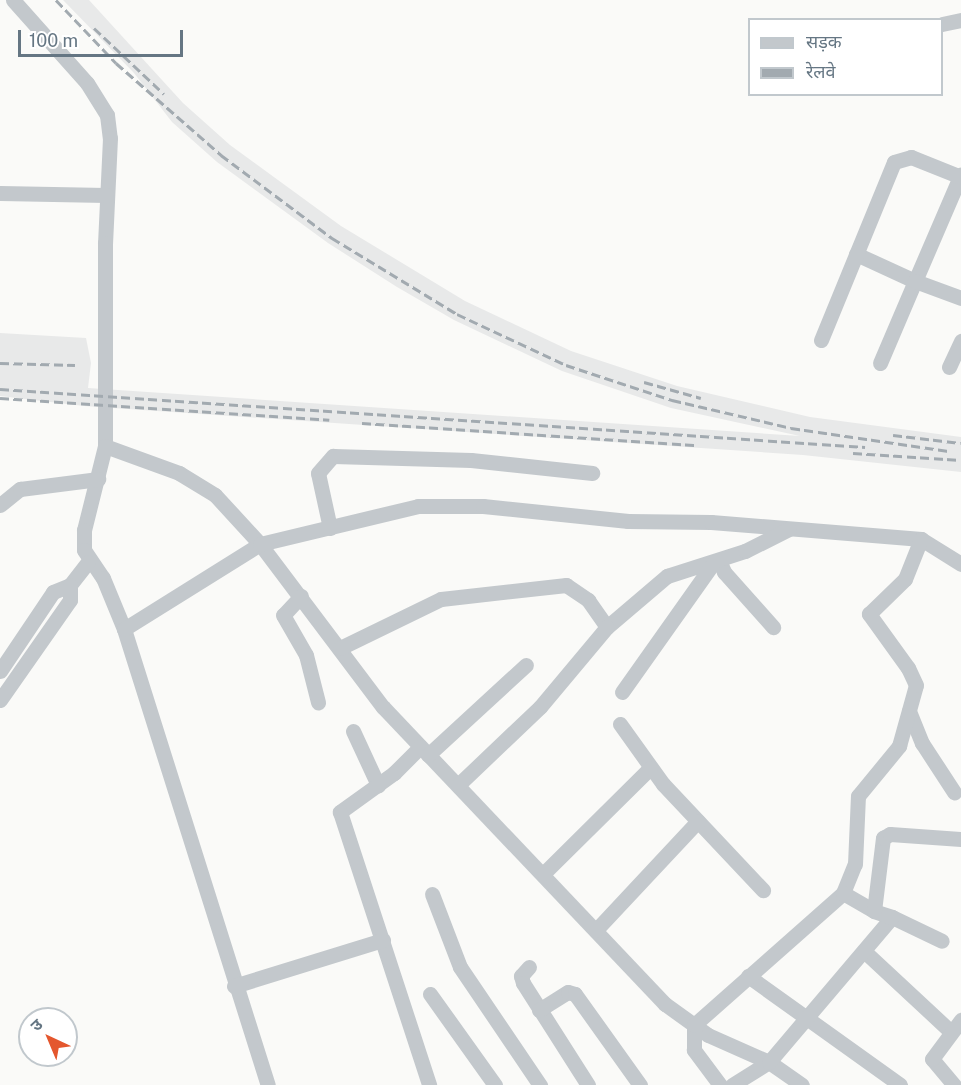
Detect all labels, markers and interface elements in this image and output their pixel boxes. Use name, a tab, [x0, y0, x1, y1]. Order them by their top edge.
scale bar	[21, 18, 186, 56]
legend	[748, 18, 943, 96]
text: 100 m	[29, 30, 78, 51]
text: सड़क	[806, 31, 842, 52]
text: रेलवे	[806, 61, 836, 82]
north arrow	[18, 1007, 78, 1067]
text: उ	[27, 1015, 47, 1035]

